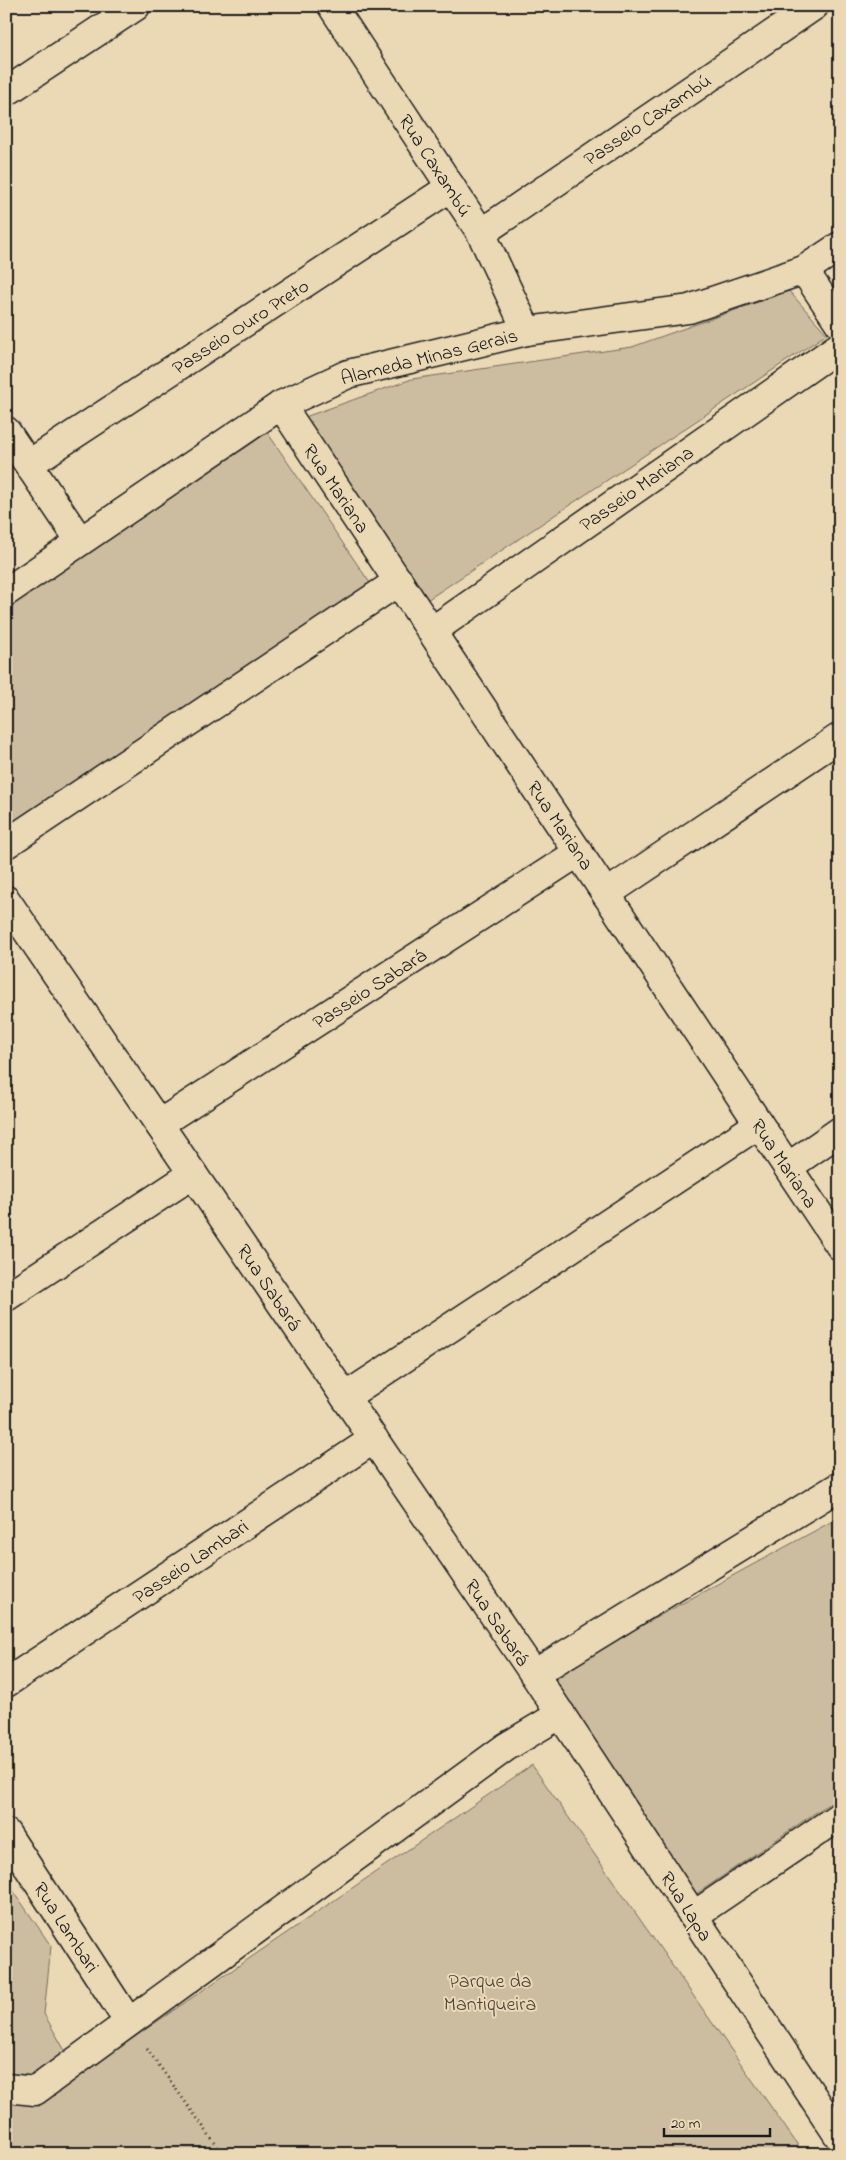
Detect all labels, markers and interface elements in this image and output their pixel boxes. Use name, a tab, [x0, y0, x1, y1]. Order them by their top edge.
street label: Passeio Caxambú	[579, 68, 718, 175]
street label: Rua Caxambú	[390, 109, 478, 223]
street label: Passeio Ouro Preto	[167, 273, 316, 383]
street label: Alameda Minas Gerais	[338, 322, 521, 394]
street label: Rua Mariana	[294, 439, 376, 540]
street label: Passeio Mariana	[574, 440, 701, 540]
street label: Rua Mariana	[518, 776, 600, 877]
street label: Passeio Sabará	[308, 942, 433, 1038]
street label: Rua Mariana	[742, 1114, 824, 1215]
street label: Rua Sabará	[228, 1239, 308, 1338]
street label: Passeio Lambari	[128, 1513, 255, 1613]
street label: Rua Sabará	[456, 1574, 536, 1673]
street label: Rua Lapa	[651, 1867, 718, 1948]
street label: Rua Lambari	[25, 1877, 105, 1980]
park label: Parque da Mantiqueira	[444, 1968, 536, 2020]
scale bar	[664, 2105, 770, 2137]
text: 20 m	[671, 2113, 701, 2135]

